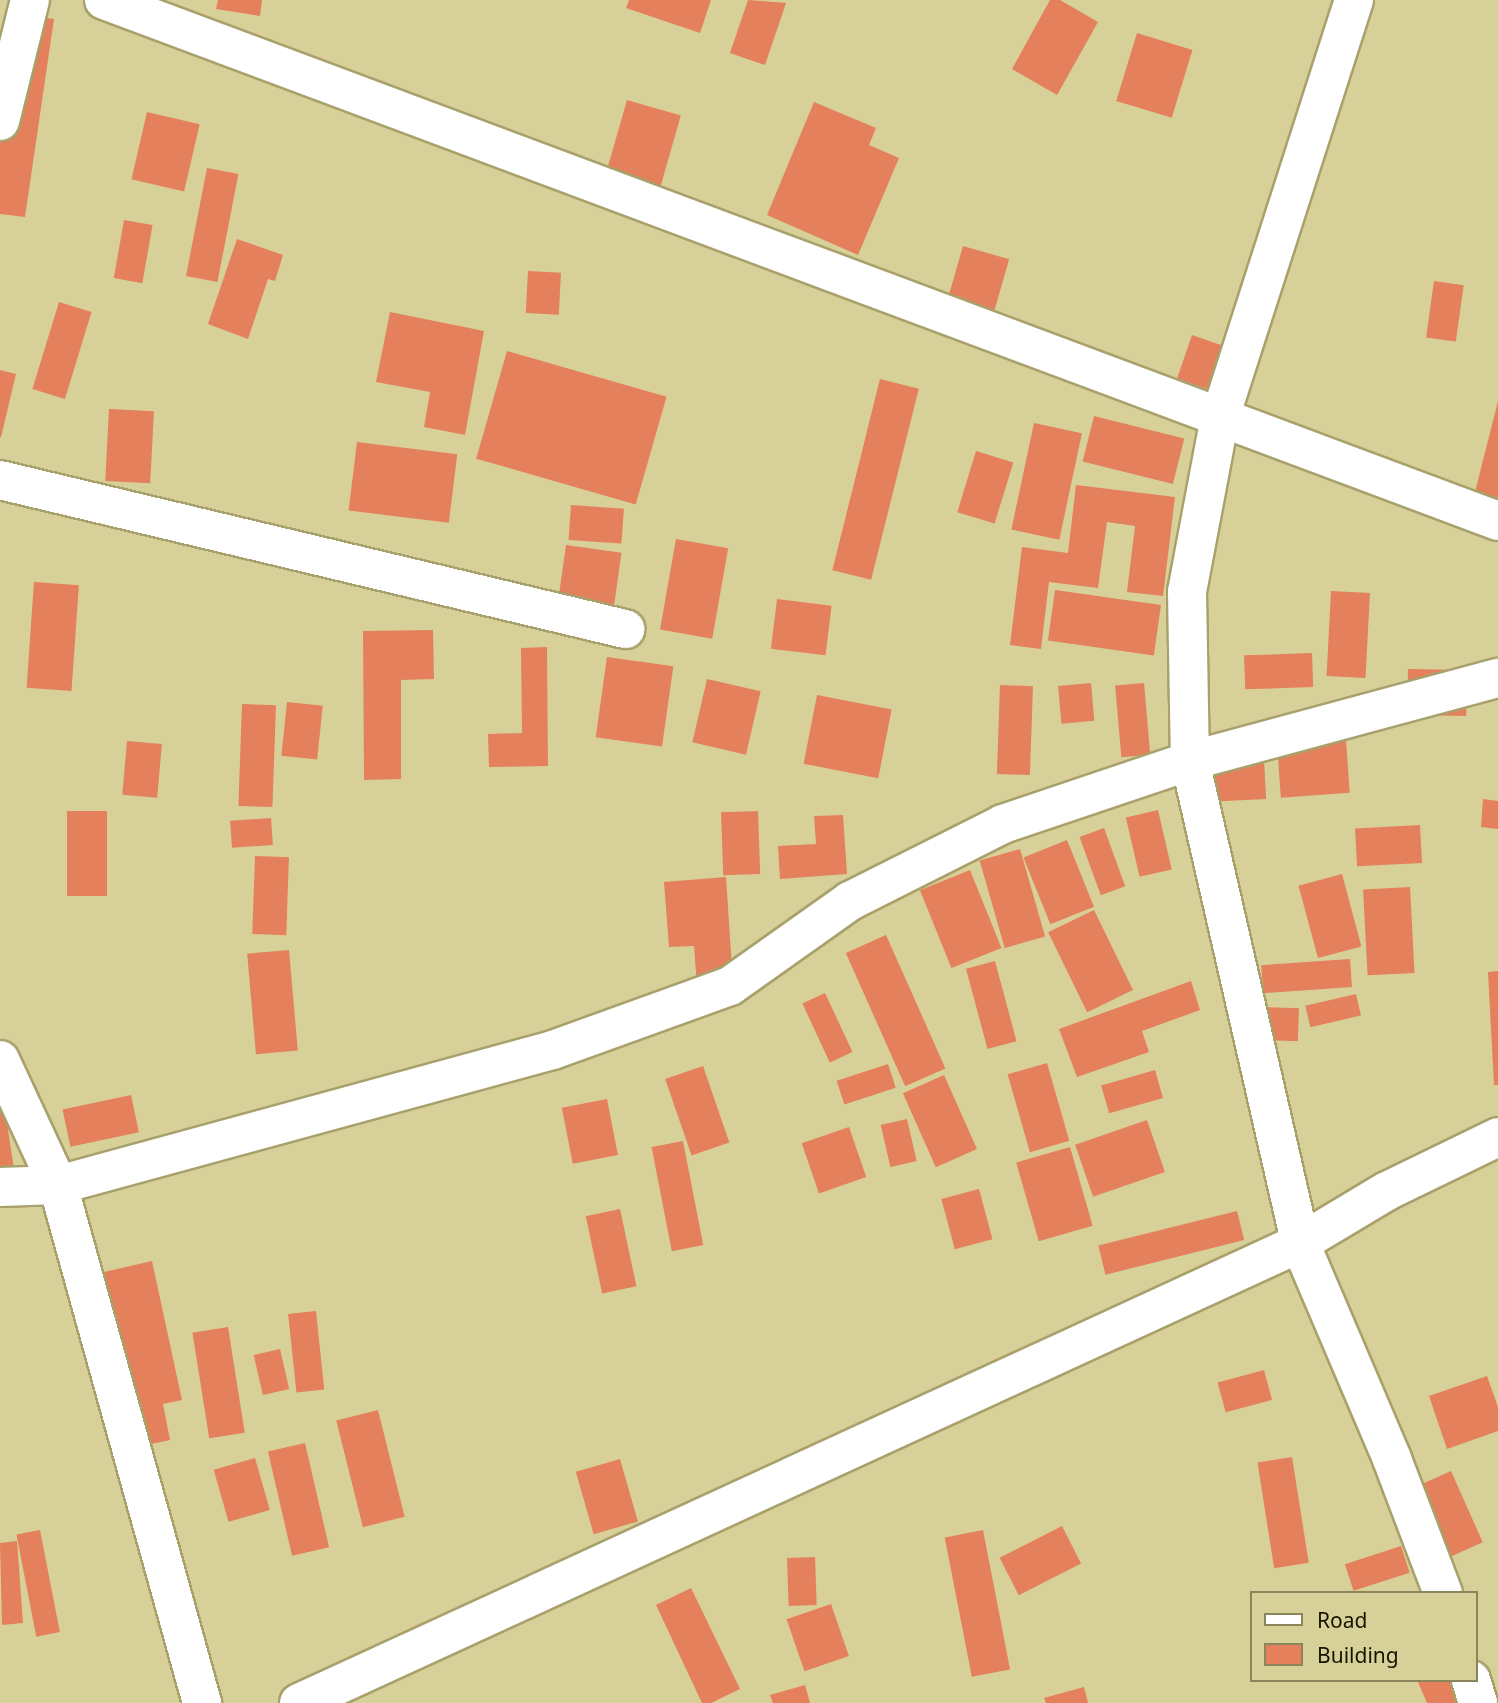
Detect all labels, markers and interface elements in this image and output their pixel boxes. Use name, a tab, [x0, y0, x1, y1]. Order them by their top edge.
legend	[1250, 1591, 1477, 1682]
text: Road	[1317, 1606, 1367, 1634]
text: Building	[1317, 1641, 1399, 1669]

